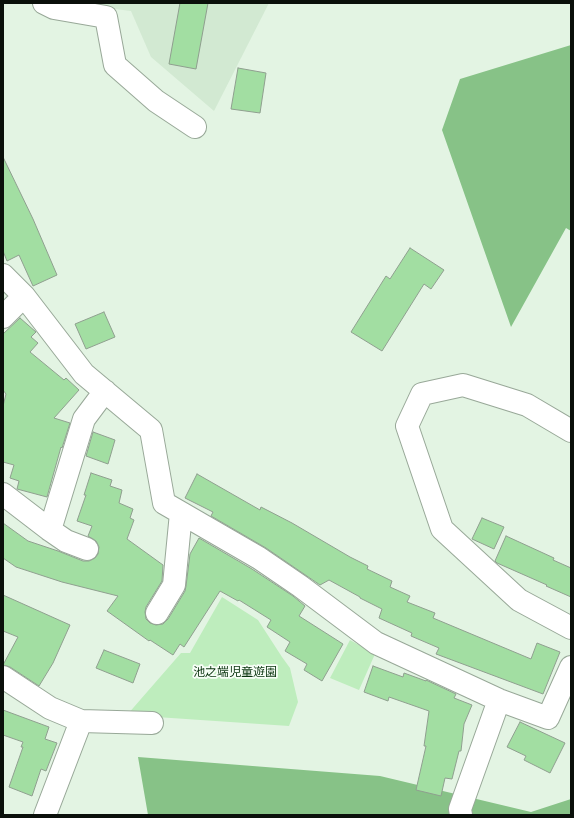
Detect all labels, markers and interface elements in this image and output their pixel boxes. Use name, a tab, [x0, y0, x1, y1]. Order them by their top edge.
park label: 池之端児童遊園	[193, 666, 277, 680]

